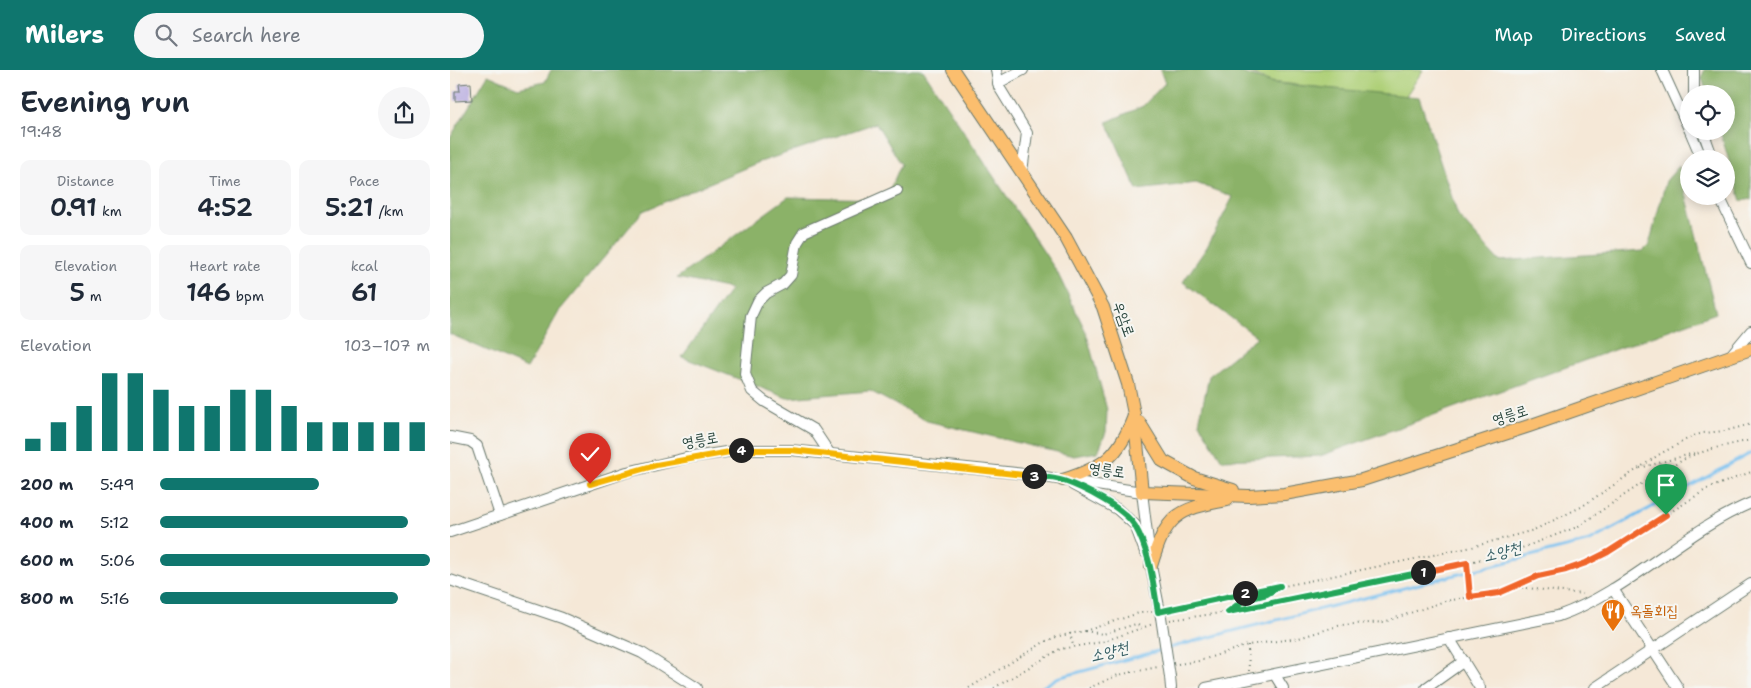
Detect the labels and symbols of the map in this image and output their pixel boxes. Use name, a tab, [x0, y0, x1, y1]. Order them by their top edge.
street label: 우암로	[1108, 299, 1140, 339]
street label: 영릉로	[1490, 400, 1530, 430]
street label: 영릉로	[680, 427, 720, 453]
pin	[569, 433, 611, 484]
pin: 4	[728, 438, 754, 462]
street label: 영릉로	[1088, 458, 1126, 482]
pin: 3	[1022, 464, 1046, 488]
pin	[1645, 464, 1687, 515]
water label: 소양천	[1481, 536, 1525, 566]
pin: 1	[1410, 560, 1436, 584]
pin: 2	[1232, 580, 1258, 606]
restaurant icon: 옥돌회집	[1600, 598, 1626, 632]
place label: 옥돌회집	[1630, 601, 1678, 621]
water label: 소양천	[1088, 636, 1132, 666]

